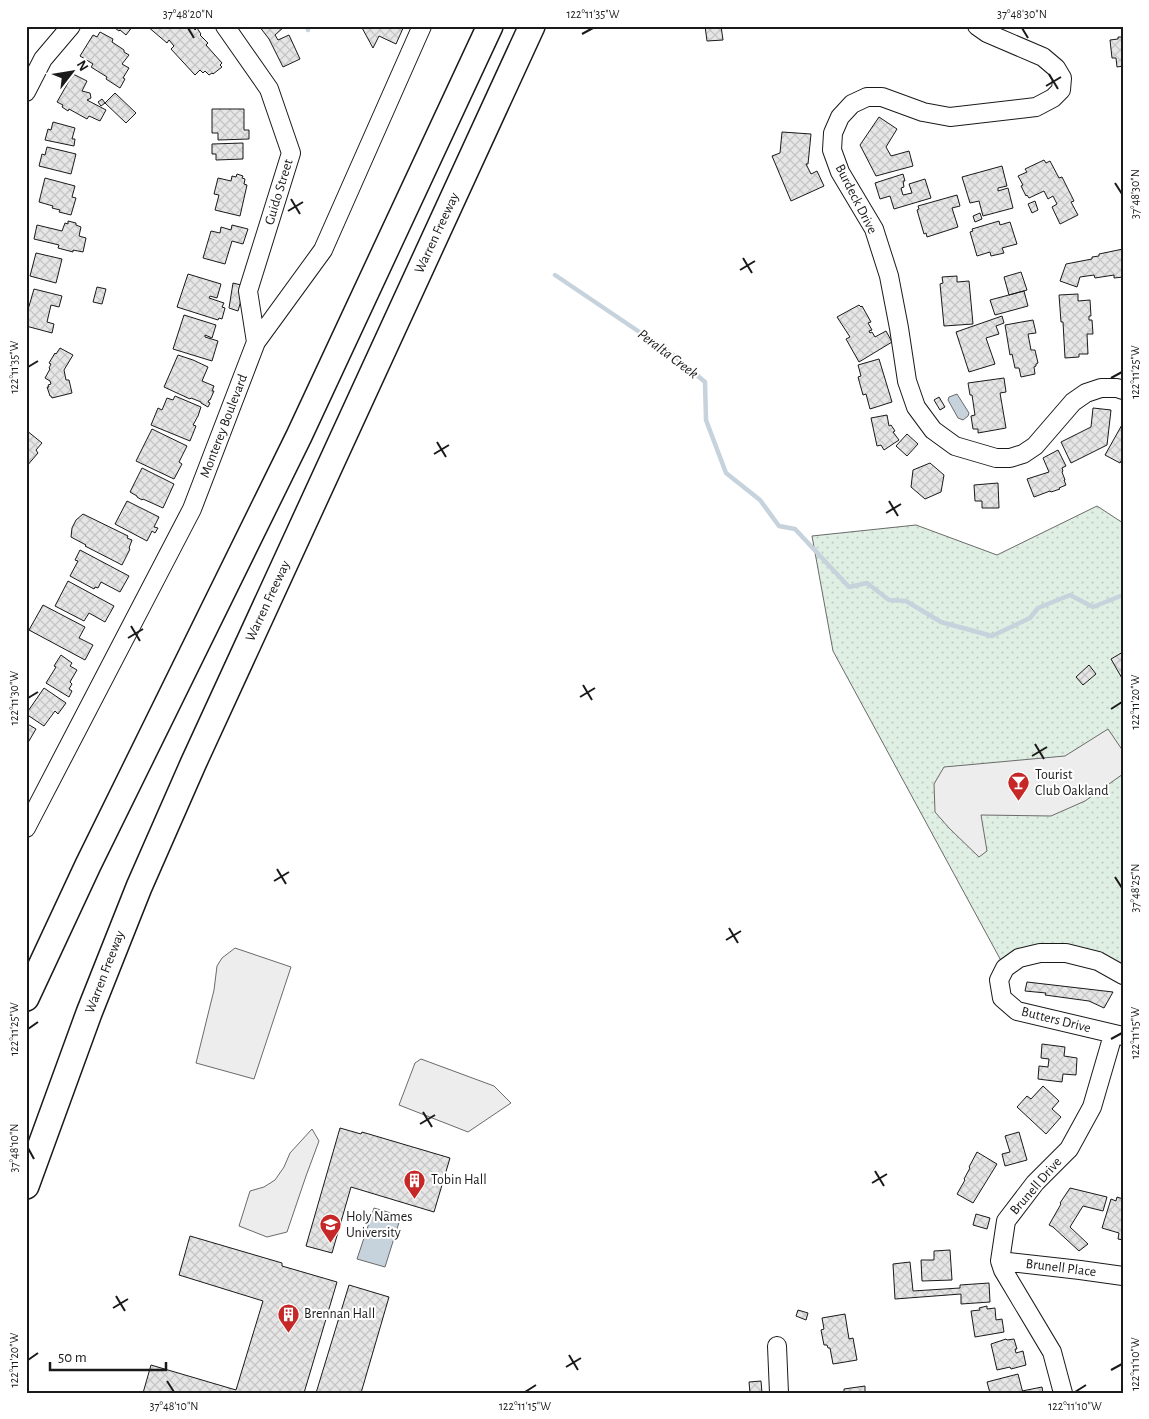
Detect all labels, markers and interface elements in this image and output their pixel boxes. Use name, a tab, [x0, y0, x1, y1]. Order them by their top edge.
text: 37°48'20"N	[163, 8, 213, 20]
text: 122°11'35"W	[566, 8, 620, 20]
text: 37°48'30"N	[997, 8, 1047, 20]
north arrow	[48, 48, 98, 98]
text: N	[74, 58, 91, 74]
street label: Guido Street	[262, 157, 296, 227]
street label: Burdeck Drive	[833, 162, 879, 236]
text: 37°48'30"N	[1129, 169, 1141, 219]
street label: Warren Freeway	[412, 190, 462, 276]
water label: Peralta Creek	[635, 326, 701, 382]
text: 122°11'35"W	[8, 340, 20, 394]
text: 122°11'25"W	[1129, 345, 1141, 399]
street label: Monterey Boulevard	[198, 372, 250, 480]
street label: Warren Freeway	[243, 558, 293, 644]
text: 122°11'30"W	[8, 671, 20, 725]
text: 122°11'20"W	[1129, 674, 1141, 729]
place label: Tourist Club Oakland	[1035, 768, 1108, 798]
bar icon: Tourist Club Oakland	[1007, 771, 1031, 802]
text: 37°48'25"N	[1129, 864, 1141, 912]
street label: Warren Freeway	[83, 929, 127, 1015]
text: 122°11'25"W	[8, 1002, 20, 1056]
street label: Butters Drive	[1020, 1005, 1092, 1035]
text: 122°11'15"W	[1129, 1007, 1141, 1059]
text: 37°48'10"N	[8, 1124, 20, 1172]
street label: Brunell Drive	[1007, 1155, 1065, 1217]
building icon: Tobin Hall	[403, 1168, 427, 1199]
place label: Tobin Hall	[431, 1173, 487, 1187]
place label: Holy Names University	[346, 1210, 412, 1240]
school or university icon: Holy Names University	[318, 1213, 342, 1244]
street label: Brunell Place	[1025, 1257, 1097, 1279]
building icon: Brennan Hall	[276, 1302, 300, 1333]
place label: Brennan Hall	[304, 1307, 375, 1321]
text: 122°11'20"W	[8, 1332, 20, 1387]
text: 122°11'10"W	[1129, 1337, 1141, 1391]
scale bar	[50, 1339, 166, 1371]
text: 50 m	[58, 1350, 87, 1365]
text: 37°48'10"N	[150, 1400, 198, 1412]
text: 122°11'15"W	[499, 1400, 551, 1412]
text: 122°11'10"W	[1048, 1400, 1102, 1412]

